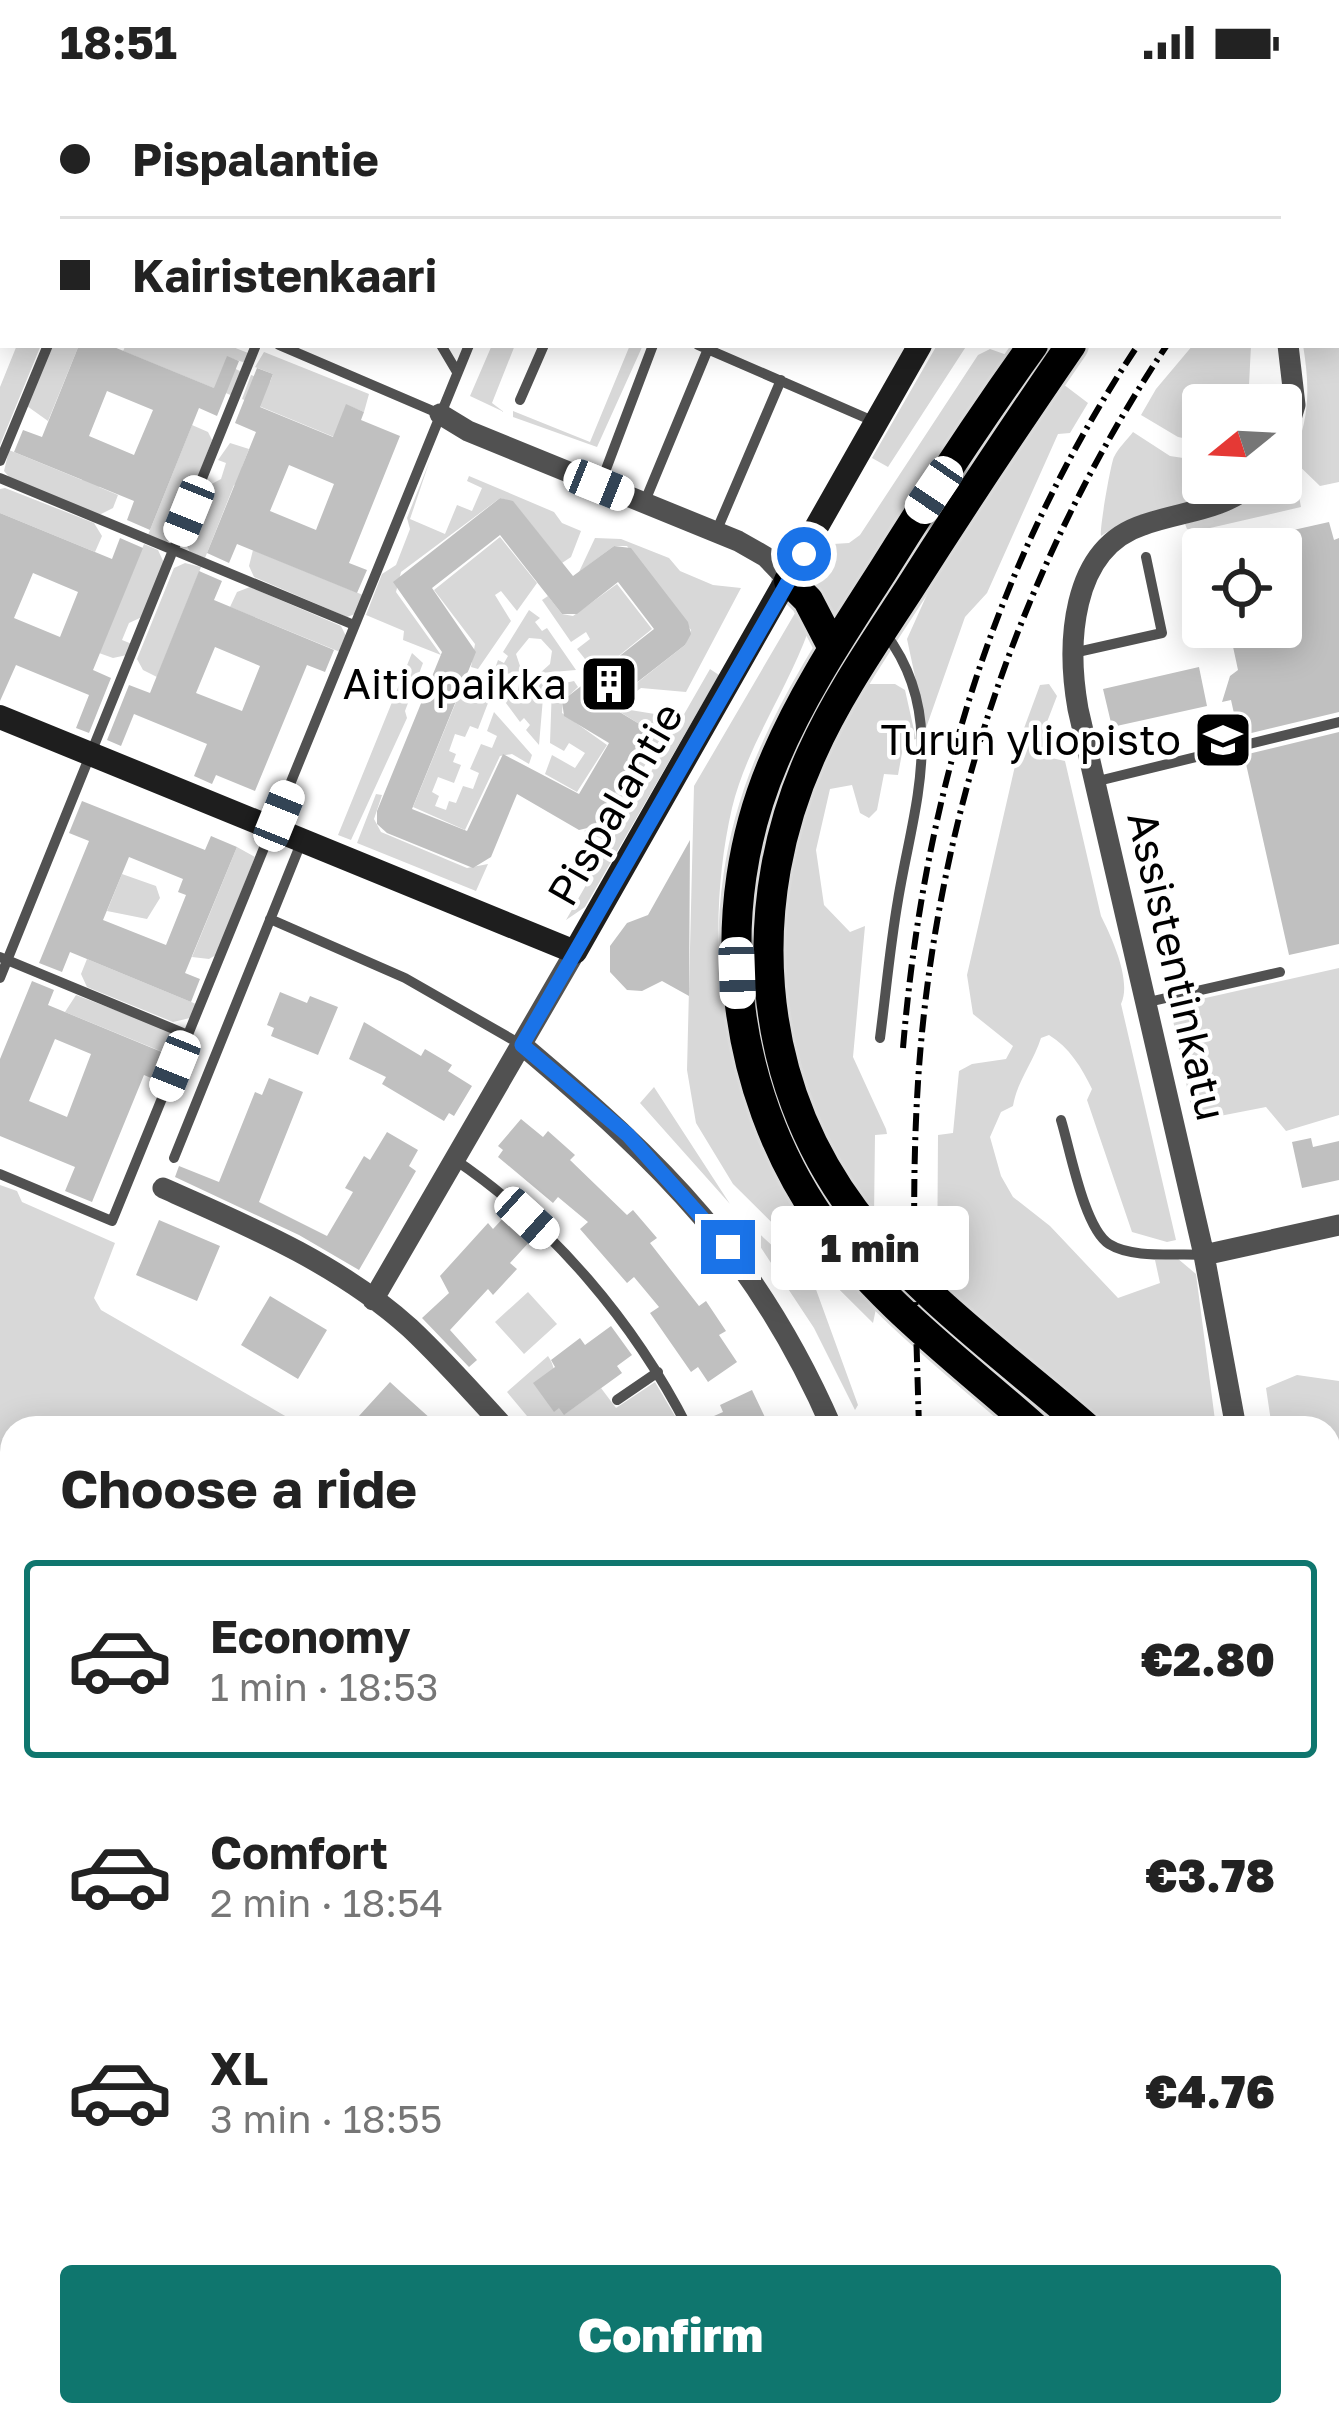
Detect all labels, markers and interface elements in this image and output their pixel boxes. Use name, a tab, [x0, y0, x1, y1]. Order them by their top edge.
text: 18:51	[60, 15, 177, 69]
text: Pispalantie	[132, 132, 379, 186]
text: Kairistenkaari	[132, 248, 437, 302]
north arrow	[1182, 384, 1302, 504]
map controls	[1182, 384, 1302, 648]
car	[899, 450, 969, 530]
car	[559, 455, 639, 515]
car	[159, 471, 219, 551]
route start	[777, 527, 831, 581]
button: locate	[1182, 528, 1302, 648]
building icon: Aitiopaikka	[578, 653, 640, 715]
place label: Aitiopaikka	[343, 658, 567, 708]
street label: Pispalantie	[536, 693, 692, 914]
school or university icon: Turun yliopisto	[1192, 709, 1254, 771]
place label: Turun yliopisto	[880, 714, 1181, 764]
car	[249, 776, 309, 856]
street label: Assistentinkatu	[1118, 807, 1238, 1125]
car	[718, 936, 756, 1010]
car	[145, 1026, 205, 1106]
car	[488, 1181, 566, 1255]
callout: 1 min	[770, 1205, 968, 1289]
route end	[701, 1220, 755, 1274]
text: 1 min	[820, 1224, 920, 1271]
text: Choose a ride	[60, 1455, 417, 1520]
icon: car	[66, 1605, 174, 1713]
text: Economy	[210, 1609, 411, 1663]
text: €2.80	[1141, 1632, 1275, 1686]
text: 1 min · 18:53	[210, 1663, 439, 1710]
icon: car	[66, 1821, 174, 1929]
text: Comfort	[210, 1825, 388, 1879]
text: €3.78	[1145, 1848, 1275, 1902]
text: 2 min · 18:54	[210, 1879, 443, 1926]
icon: car	[66, 2037, 174, 2145]
text: XL	[210, 2041, 268, 2095]
text: €4.76	[1145, 2064, 1275, 2118]
text: 3 min · 18:55	[210, 2095, 442, 2142]
button: Confirm	[60, 2265, 1281, 2403]

